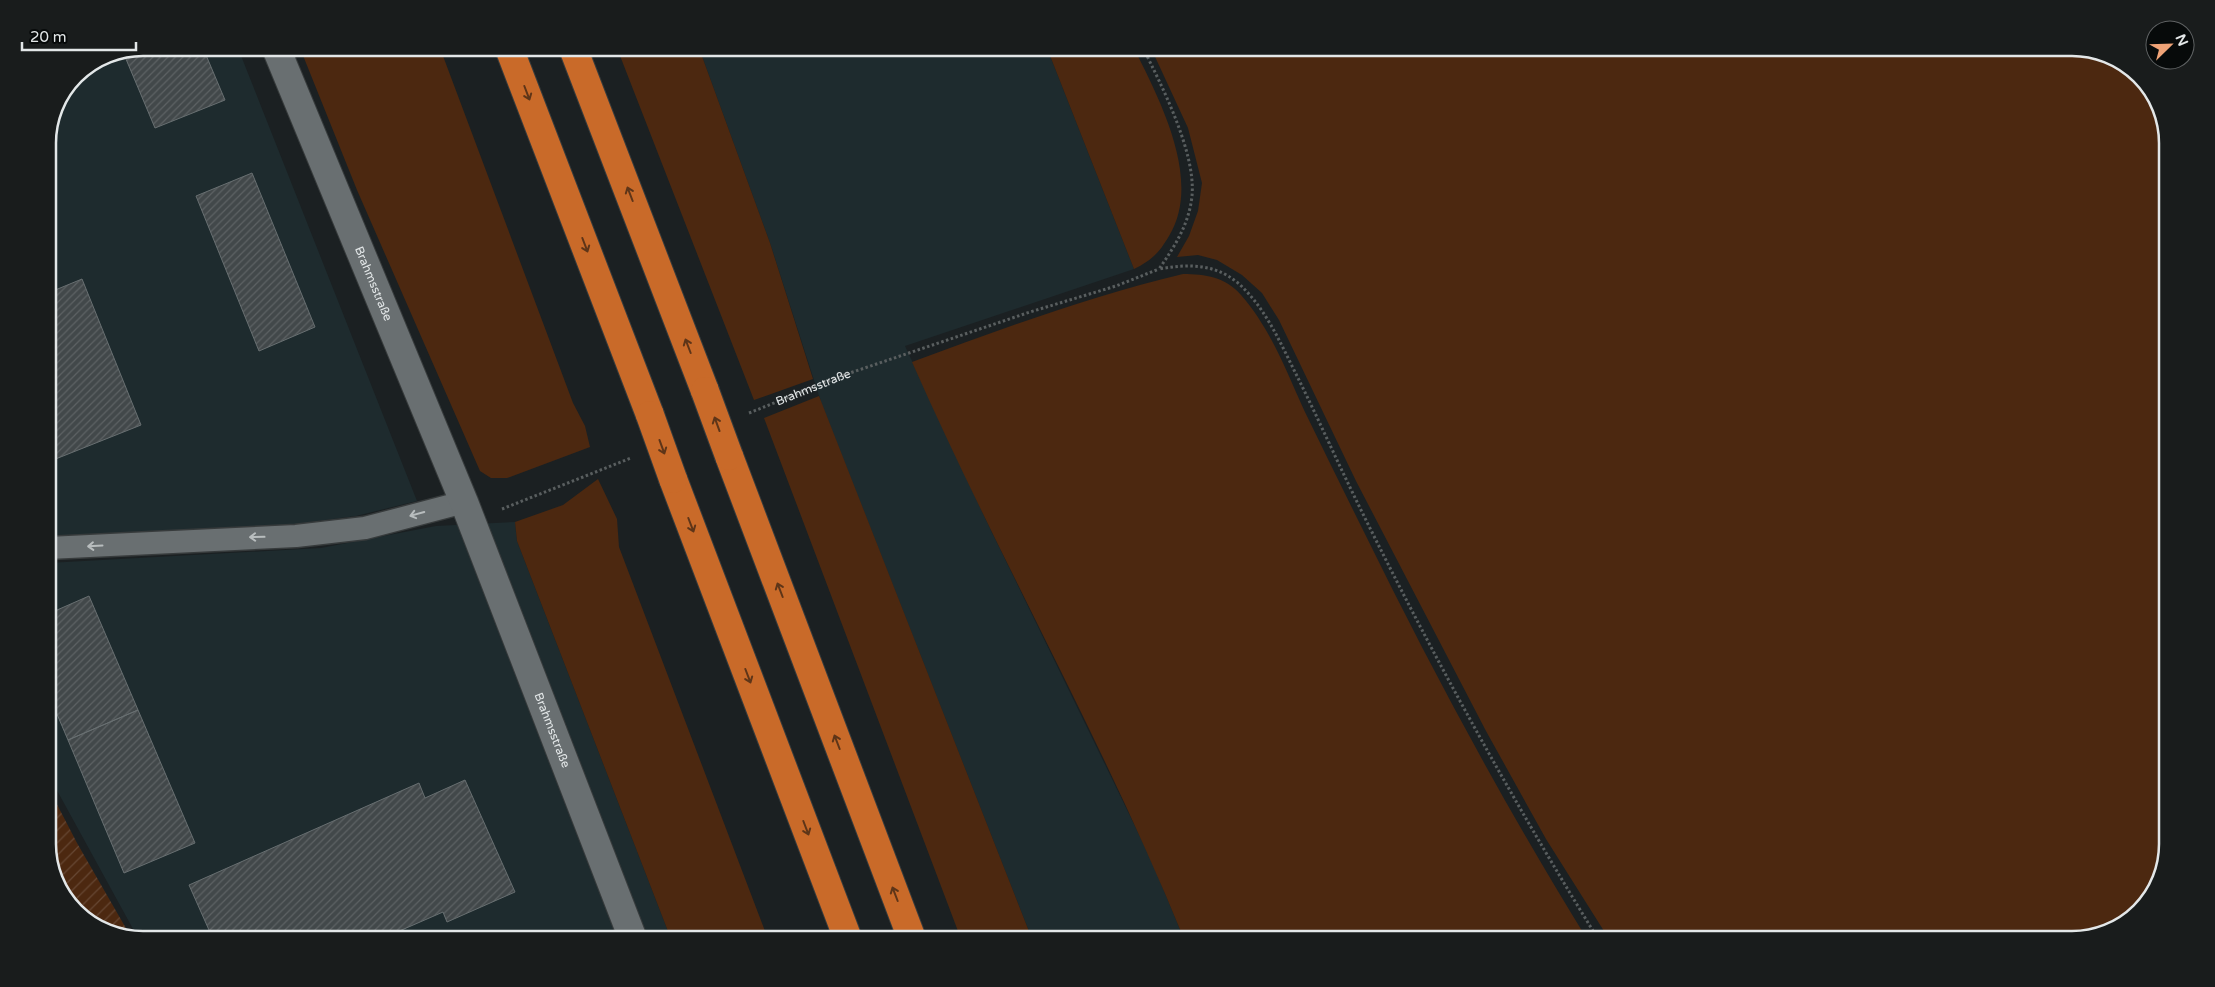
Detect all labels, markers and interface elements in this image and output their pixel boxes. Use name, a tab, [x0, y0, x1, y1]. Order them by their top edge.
scale bar	[22, 20, 136, 52]
north arrow	[2145, 20, 2195, 70]
text: 20 m	[30, 28, 67, 46]
text: N	[2171, 32, 2192, 49]
one-way arrow	[523, 85, 532, 100]
one-way arrow	[624, 187, 634, 202]
one-way arrow	[581, 237, 590, 252]
street label: Brahmsstraße	[352, 244, 395, 323]
one-way arrow	[683, 339, 692, 354]
street label: Brahmsstraße	[774, 366, 853, 409]
one-way arrow	[712, 417, 721, 432]
one-way arrow	[658, 439, 667, 454]
one-way arrow	[410, 510, 426, 520]
one-way arrow	[687, 517, 696, 532]
one-way arrow	[249, 533, 265, 542]
one-way arrow	[87, 541, 103, 550]
one-way arrow	[775, 583, 784, 598]
one-way arrow	[744, 668, 753, 684]
street label: Brahmsstraße	[531, 691, 573, 770]
one-way arrow	[832, 735, 841, 750]
one-way arrow	[802, 820, 811, 835]
one-way arrow	[890, 887, 899, 902]

